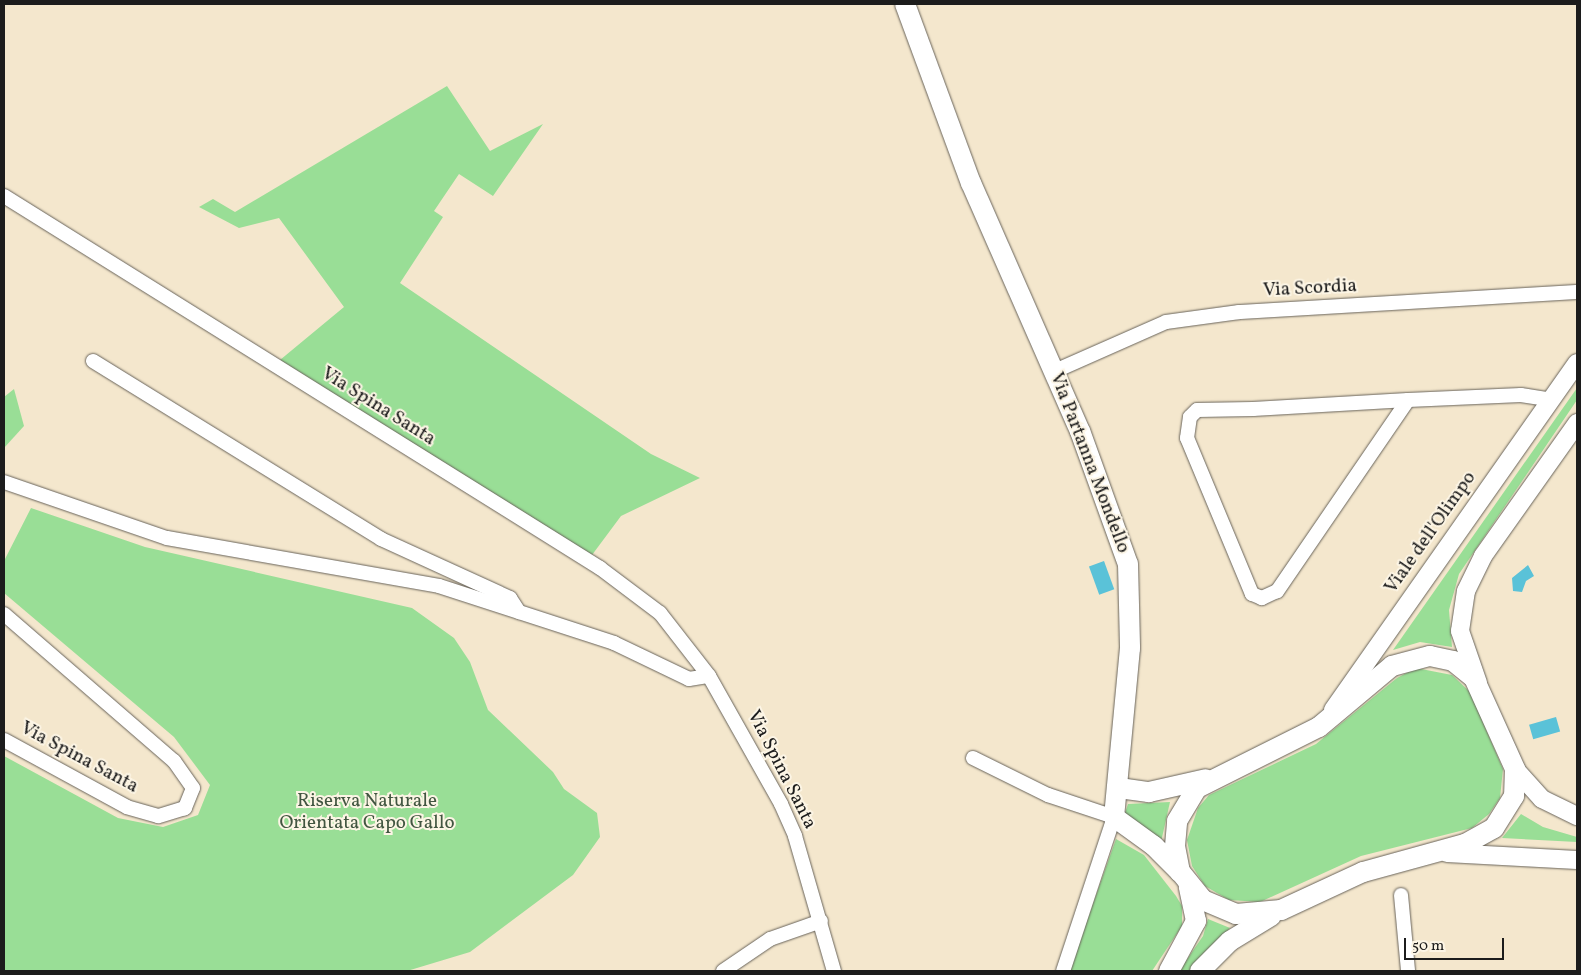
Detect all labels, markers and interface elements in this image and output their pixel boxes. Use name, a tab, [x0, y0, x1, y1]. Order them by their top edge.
street label: Via Scordia	[1262, 275, 1358, 303]
street label: Via Spina Santa	[317, 363, 439, 451]
street label: Via Partanna Mondello	[1044, 369, 1134, 557]
street label: Viale dell'Olimpo	[1381, 468, 1481, 598]
street label: Via Spina Santa	[741, 707, 821, 833]
street label: Via Spina Santa	[16, 717, 142, 799]
park label: Riserva Naturale Orientata Capo Gallo	[279, 791, 455, 835]
scale bar	[1406, 928, 1506, 960]
text: 50 m	[1412, 936, 1444, 957]

